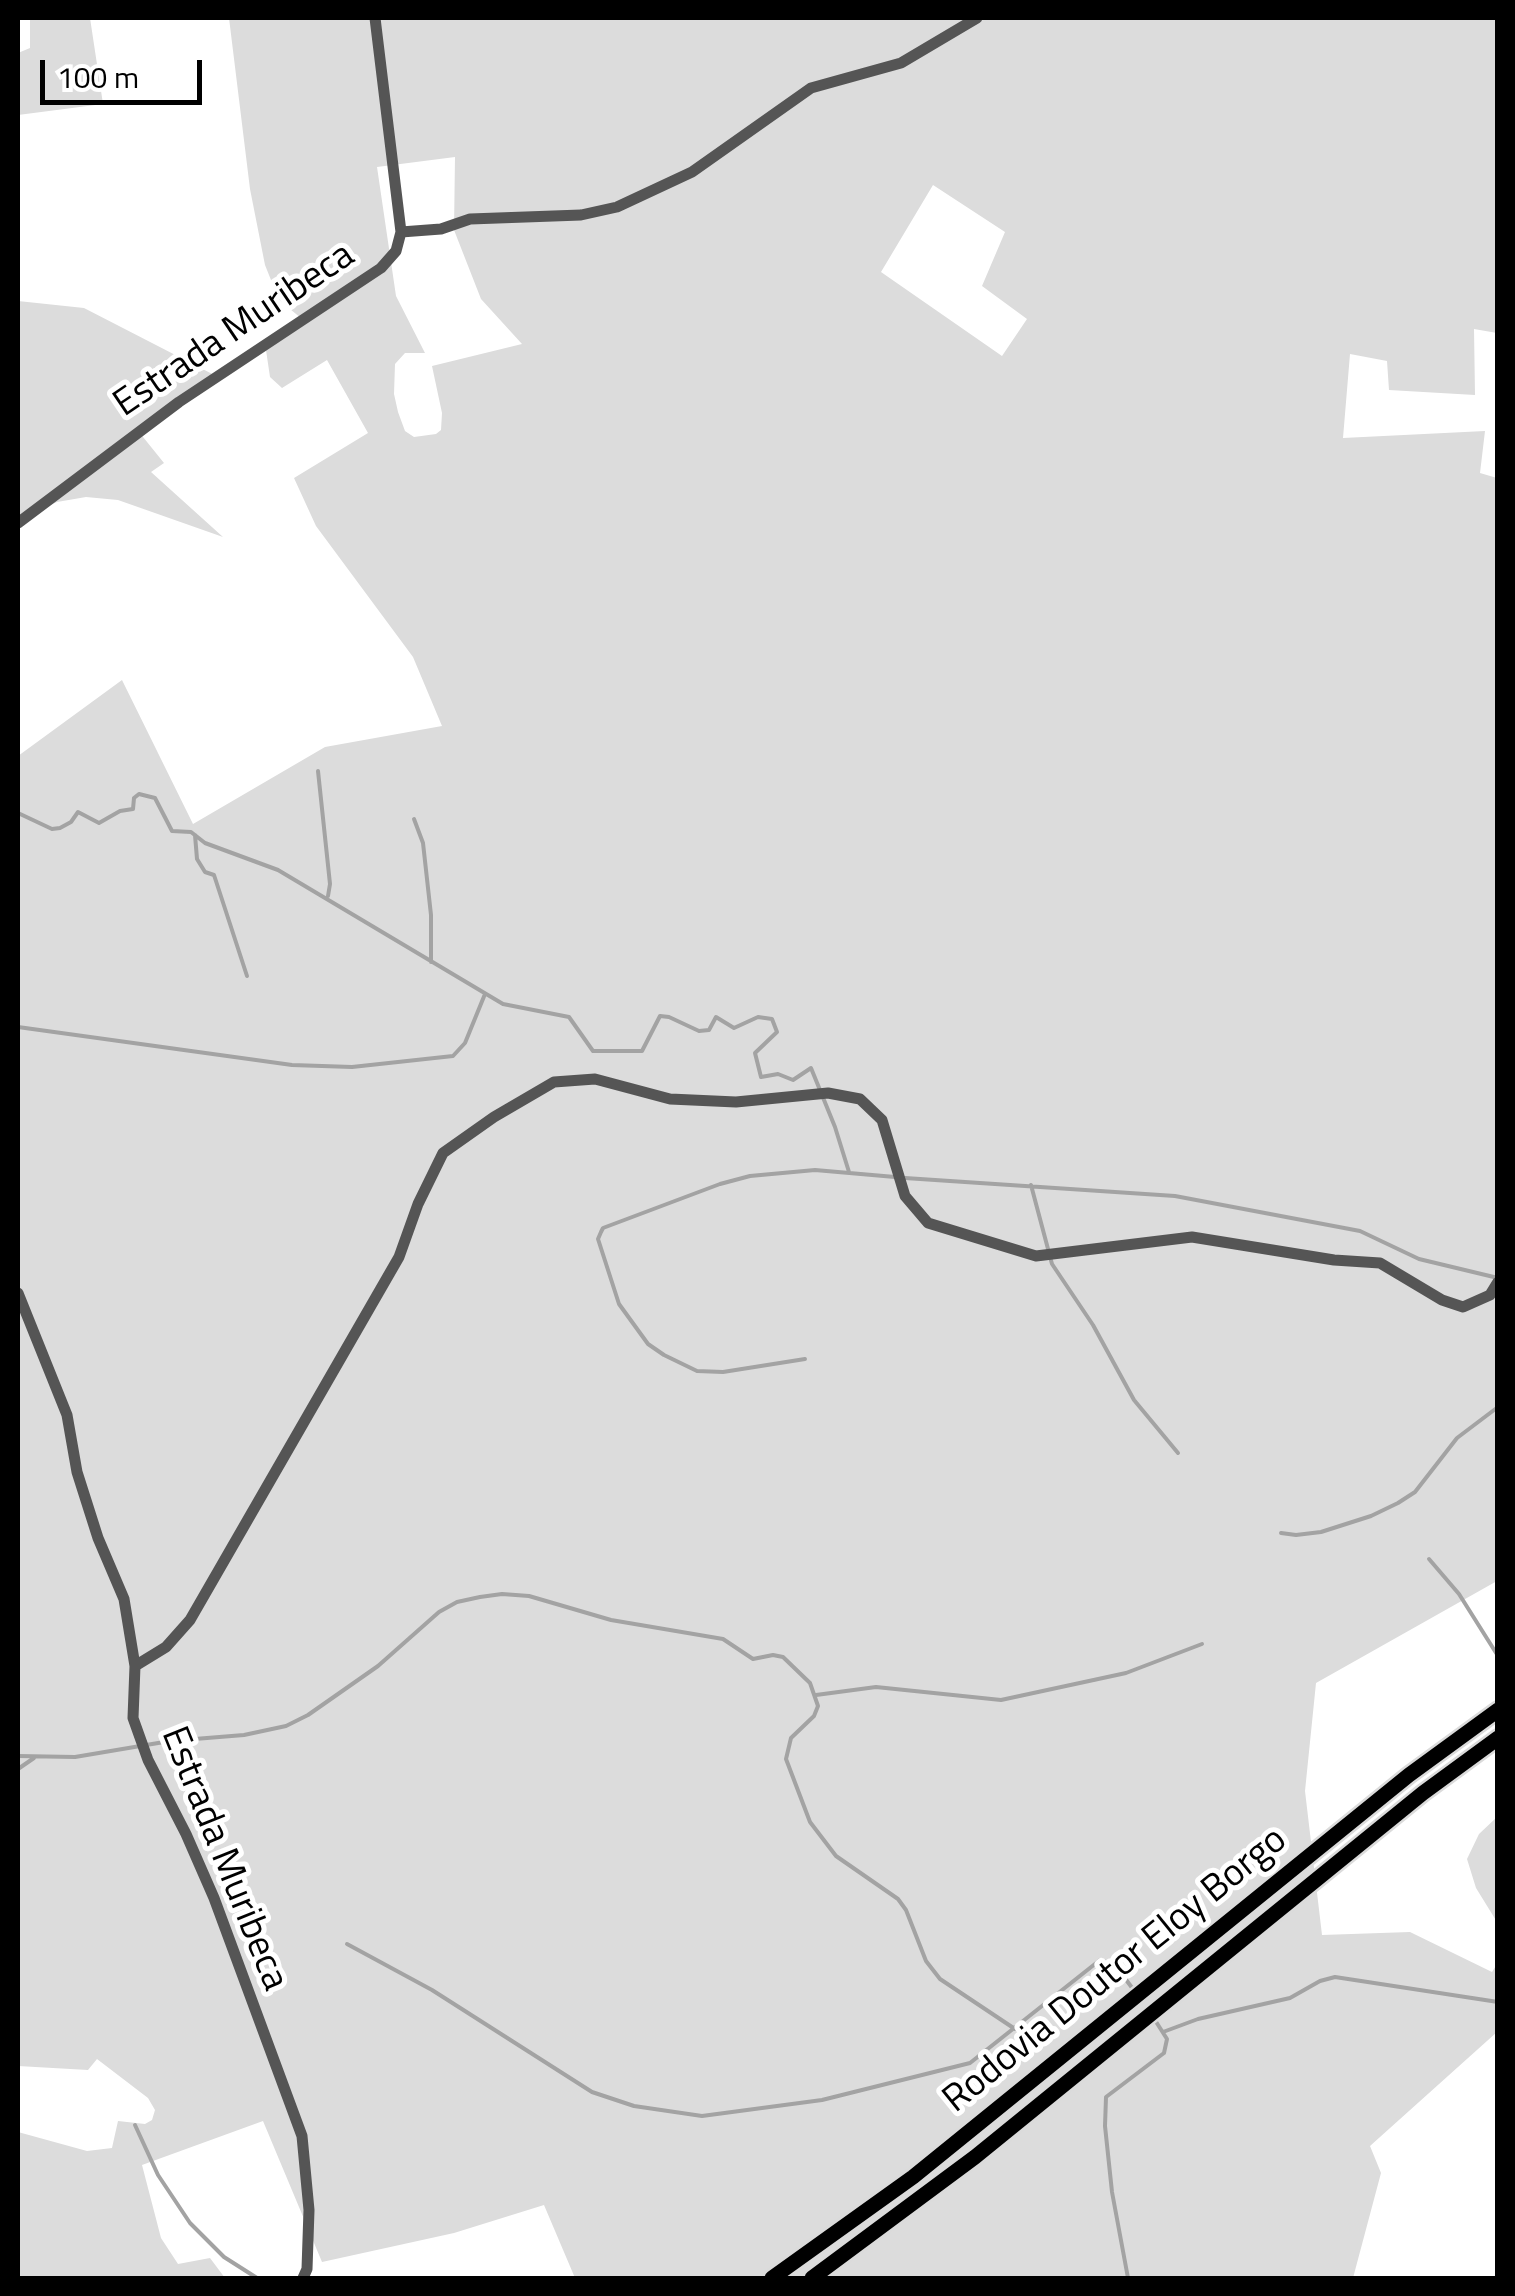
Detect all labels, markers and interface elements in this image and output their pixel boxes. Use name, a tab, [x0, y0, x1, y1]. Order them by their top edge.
scale bar	[45, 40, 208, 102]
text: 100 m	[57, 54, 139, 100]
street label: Estrada Muribeca	[106, 234, 364, 428]
street label: Estrada Muribeca	[149, 1721, 297, 1997]
street label: Rodovia Doutor Eloy Borgo	[935, 1818, 1297, 2124]

